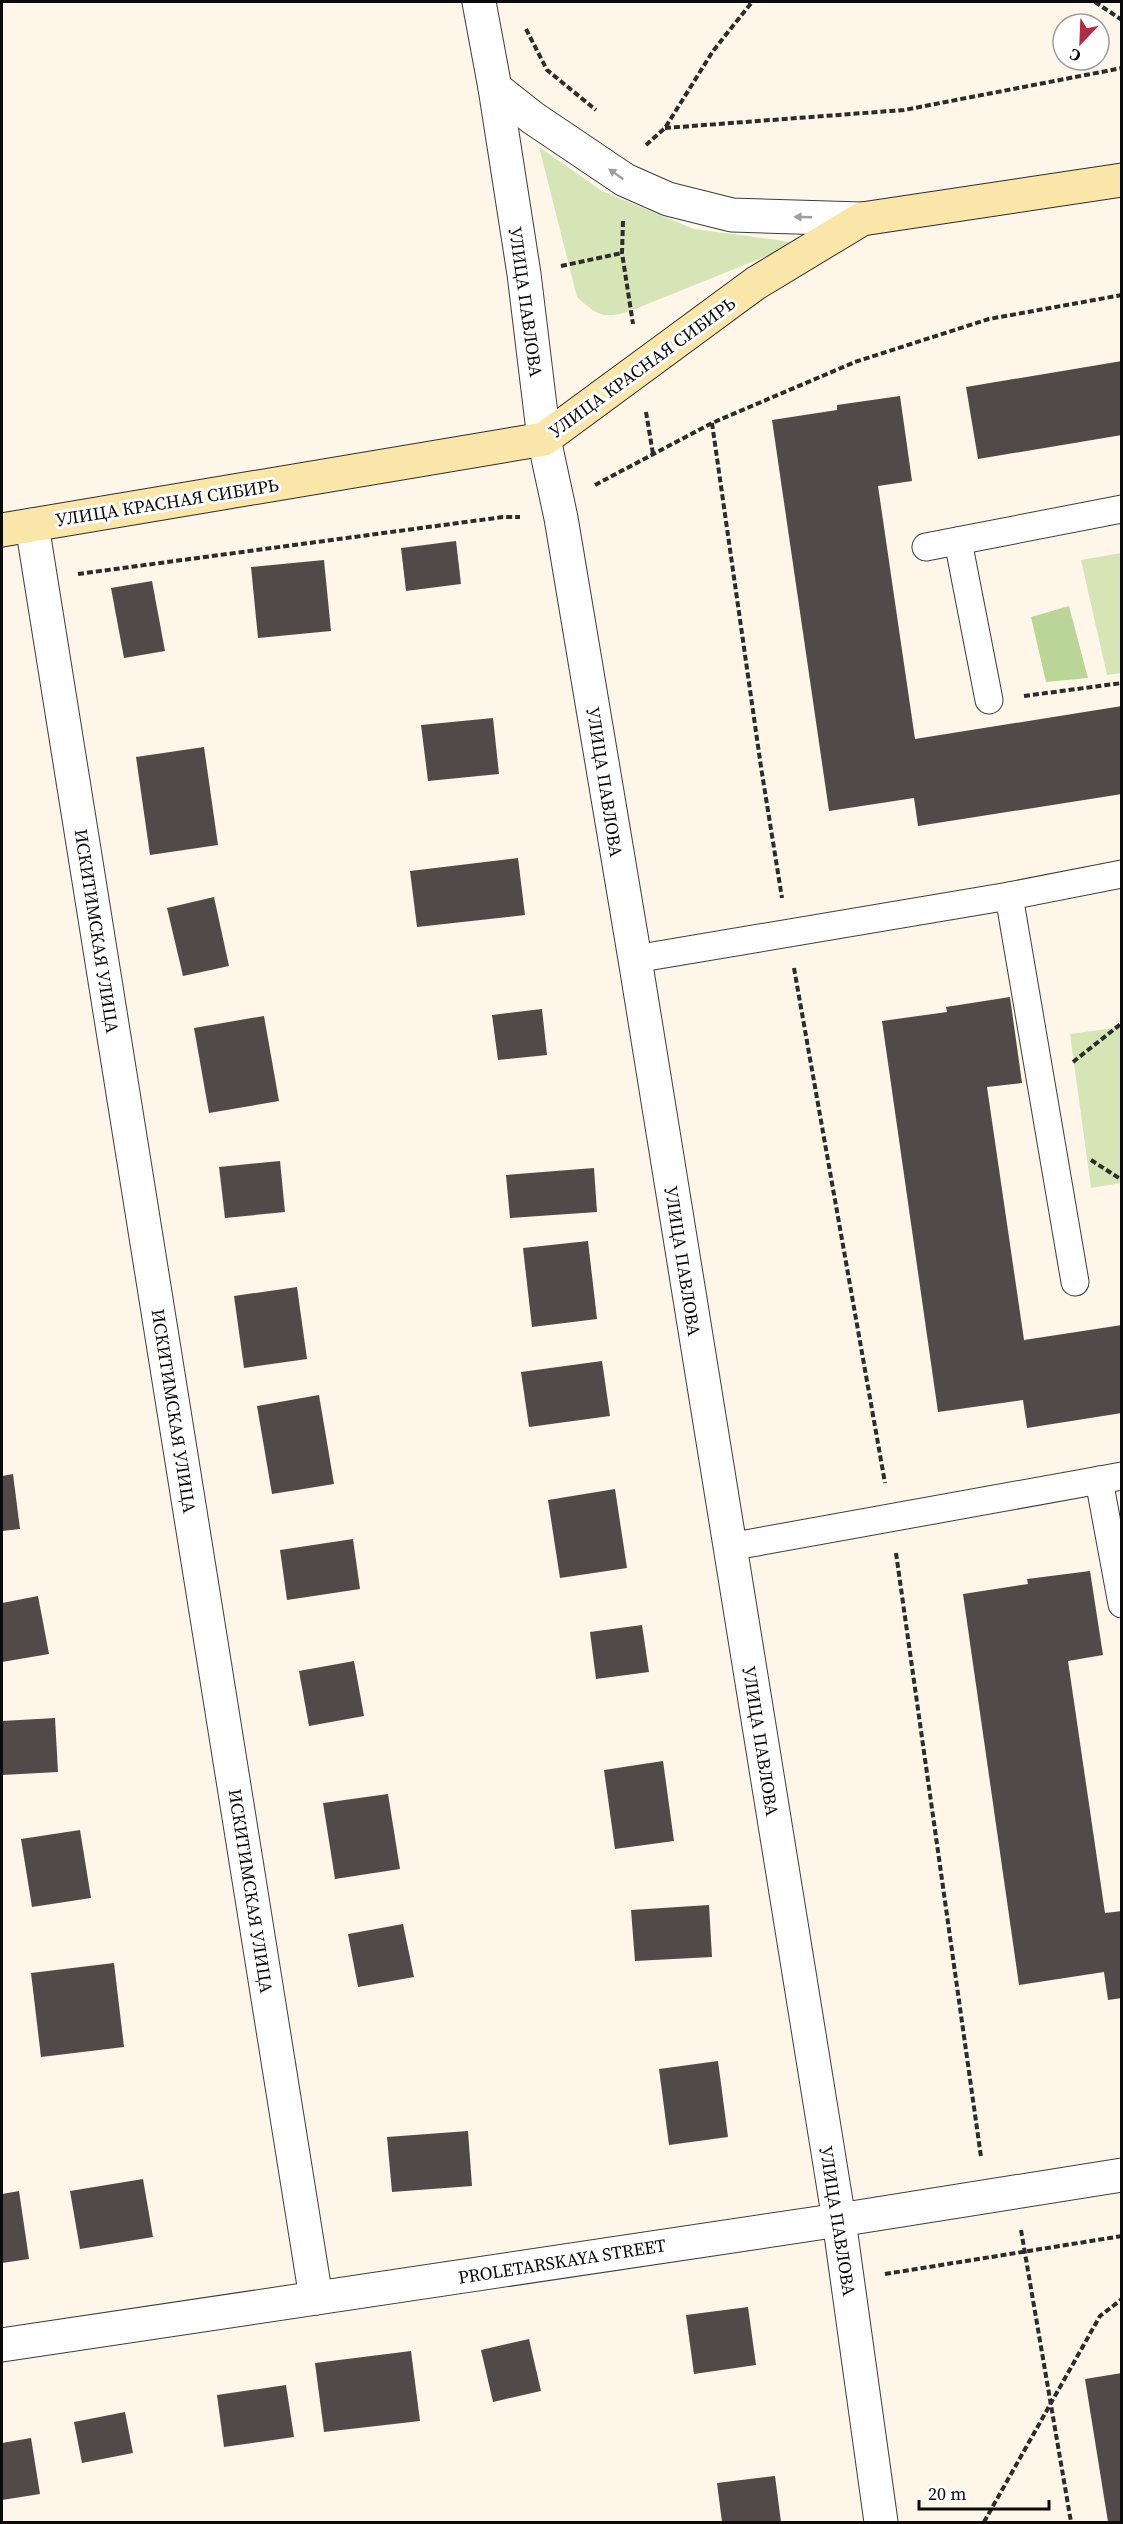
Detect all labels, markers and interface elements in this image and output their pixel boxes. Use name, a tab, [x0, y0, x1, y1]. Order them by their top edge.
north arrow	[1051, 12, 1111, 72]
text: С	[1066, 44, 1084, 68]
one-way arrow	[609, 168, 625, 180]
one-way arrow	[794, 213, 813, 222]
street label: УЛИЦА ПАВЛОВА	[503, 225, 549, 379]
street label: УЛИЦА КРАСНАЯ СИБИРЬ	[544, 291, 740, 443]
street label: УЛИЦА КРАСНАЯ СИБИРЬ	[54, 472, 280, 532]
street label: УЛИЦА ПАВЛОВА	[581, 705, 629, 859]
street label: ИСКИТИМСКАЯ УЛИЦА	[69, 827, 125, 1035]
street label: УЛИЦА ПАВЛОВА	[659, 1184, 707, 1338]
street label: ИСКИТИМСКАЯ УЛИЦА	[146, 1307, 202, 1515]
street label: УЛИЦА ПАВЛОВА	[737, 1664, 785, 1818]
street label: ИСКИТИМСКАЯ УЛИЦА	[223, 1787, 279, 1995]
street label: УЛИЦА ПАВЛОВА	[814, 2144, 862, 2298]
street label: PROLETARSKAYA STREET	[456, 2232, 668, 2290]
scale bar	[919, 2473, 1050, 2511]
text: 20 m	[928, 2481, 966, 2506]

